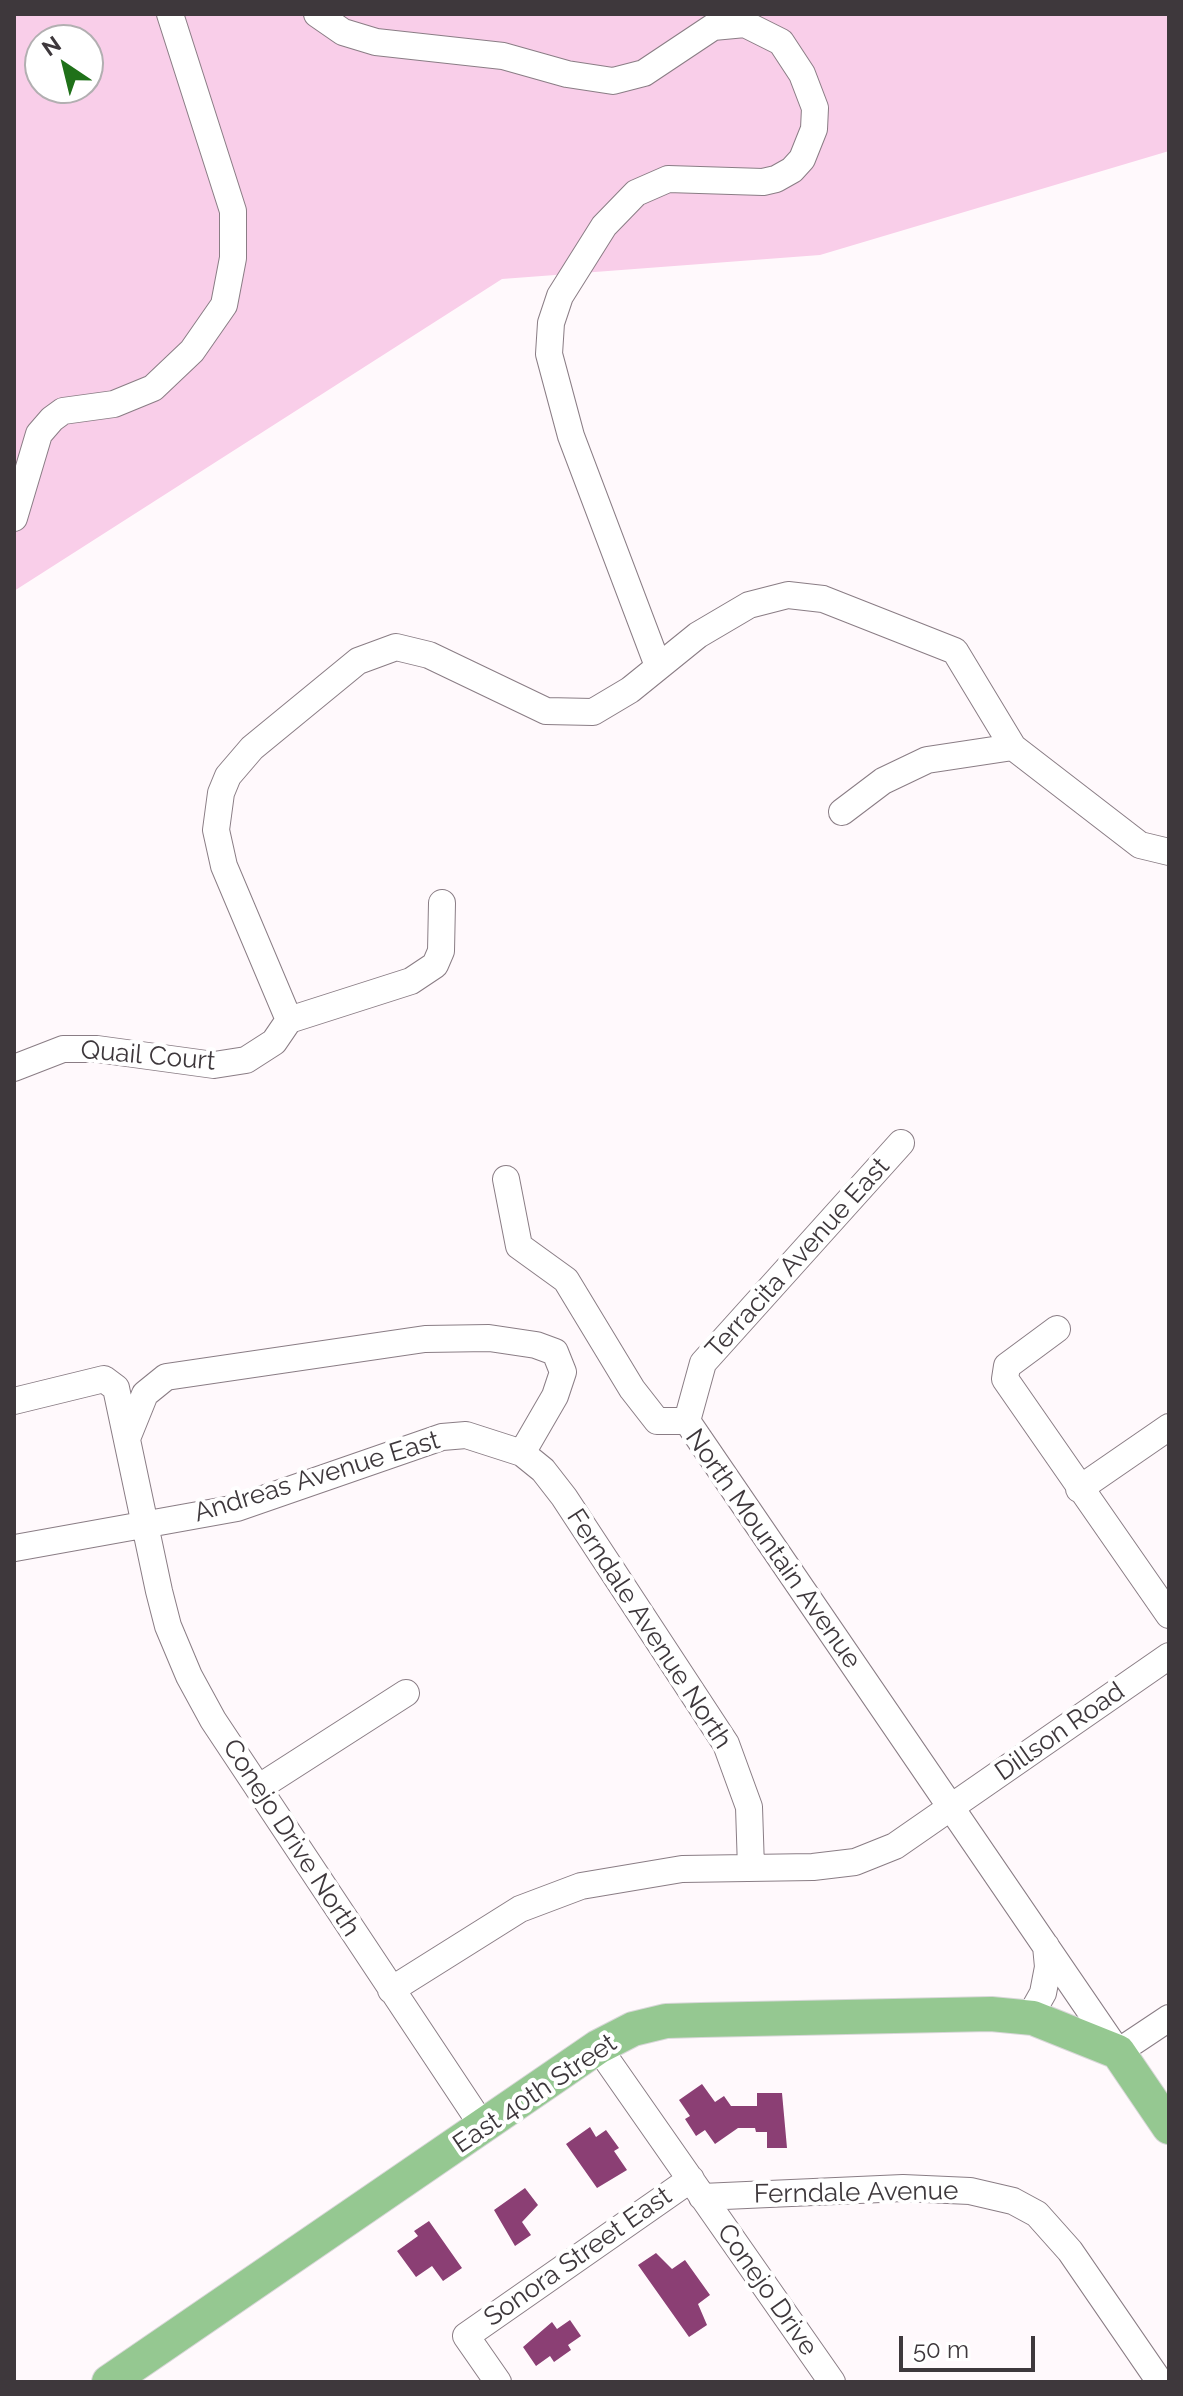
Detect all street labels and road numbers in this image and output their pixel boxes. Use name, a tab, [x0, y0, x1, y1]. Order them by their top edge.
street label: Quail Court	[79, 1035, 217, 1077]
street label: Terracita Avenue East	[700, 1151, 896, 1365]
street label: North Mountain Avenue	[678, 1423, 868, 1675]
street label: Andreas Avenue East	[190, 1425, 444, 1529]
street label: Ferndale Avenue North	[560, 1503, 738, 1755]
street label: Dillson Road	[989, 1676, 1131, 1788]
street label: Conejo Drive North	[216, 1734, 366, 1942]
street label: East 40th Street	[447, 2028, 623, 2160]
street label: Ferndale Avenue	[753, 2176, 959, 2210]
street label: Sonora Street East	[478, 2181, 678, 2333]
street label: Conejo Drive	[710, 2218, 824, 2362]

